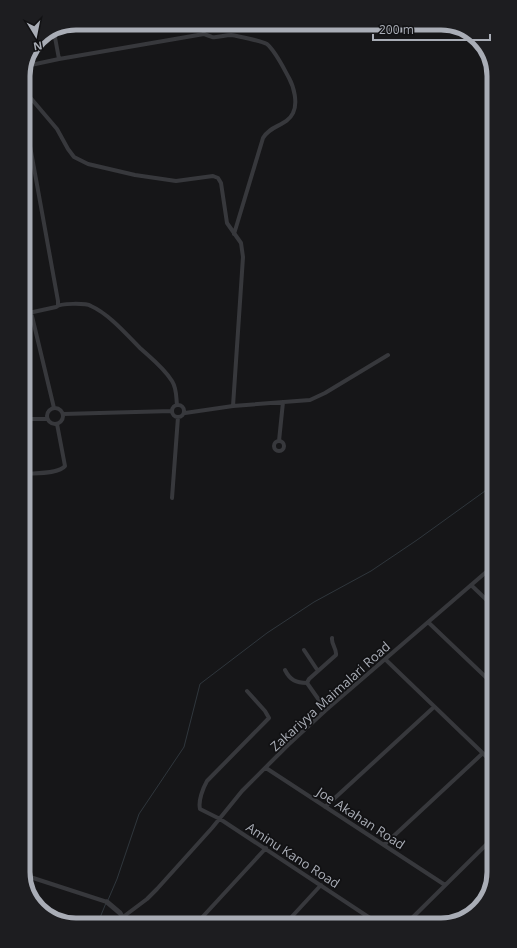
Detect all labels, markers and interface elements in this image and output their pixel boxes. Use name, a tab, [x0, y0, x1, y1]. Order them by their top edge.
north arrow	[16, 16, 56, 56]
scale bar	[373, 16, 490, 42]
text: 200 m	[379, 21, 414, 38]
text: N	[32, 38, 44, 55]
street label: Zakariyya Maimalari Road	[266, 637, 394, 755]
street label: Joe Akahan Road	[312, 782, 409, 853]
street label: Aminu Kano Road	[243, 818, 343, 892]

